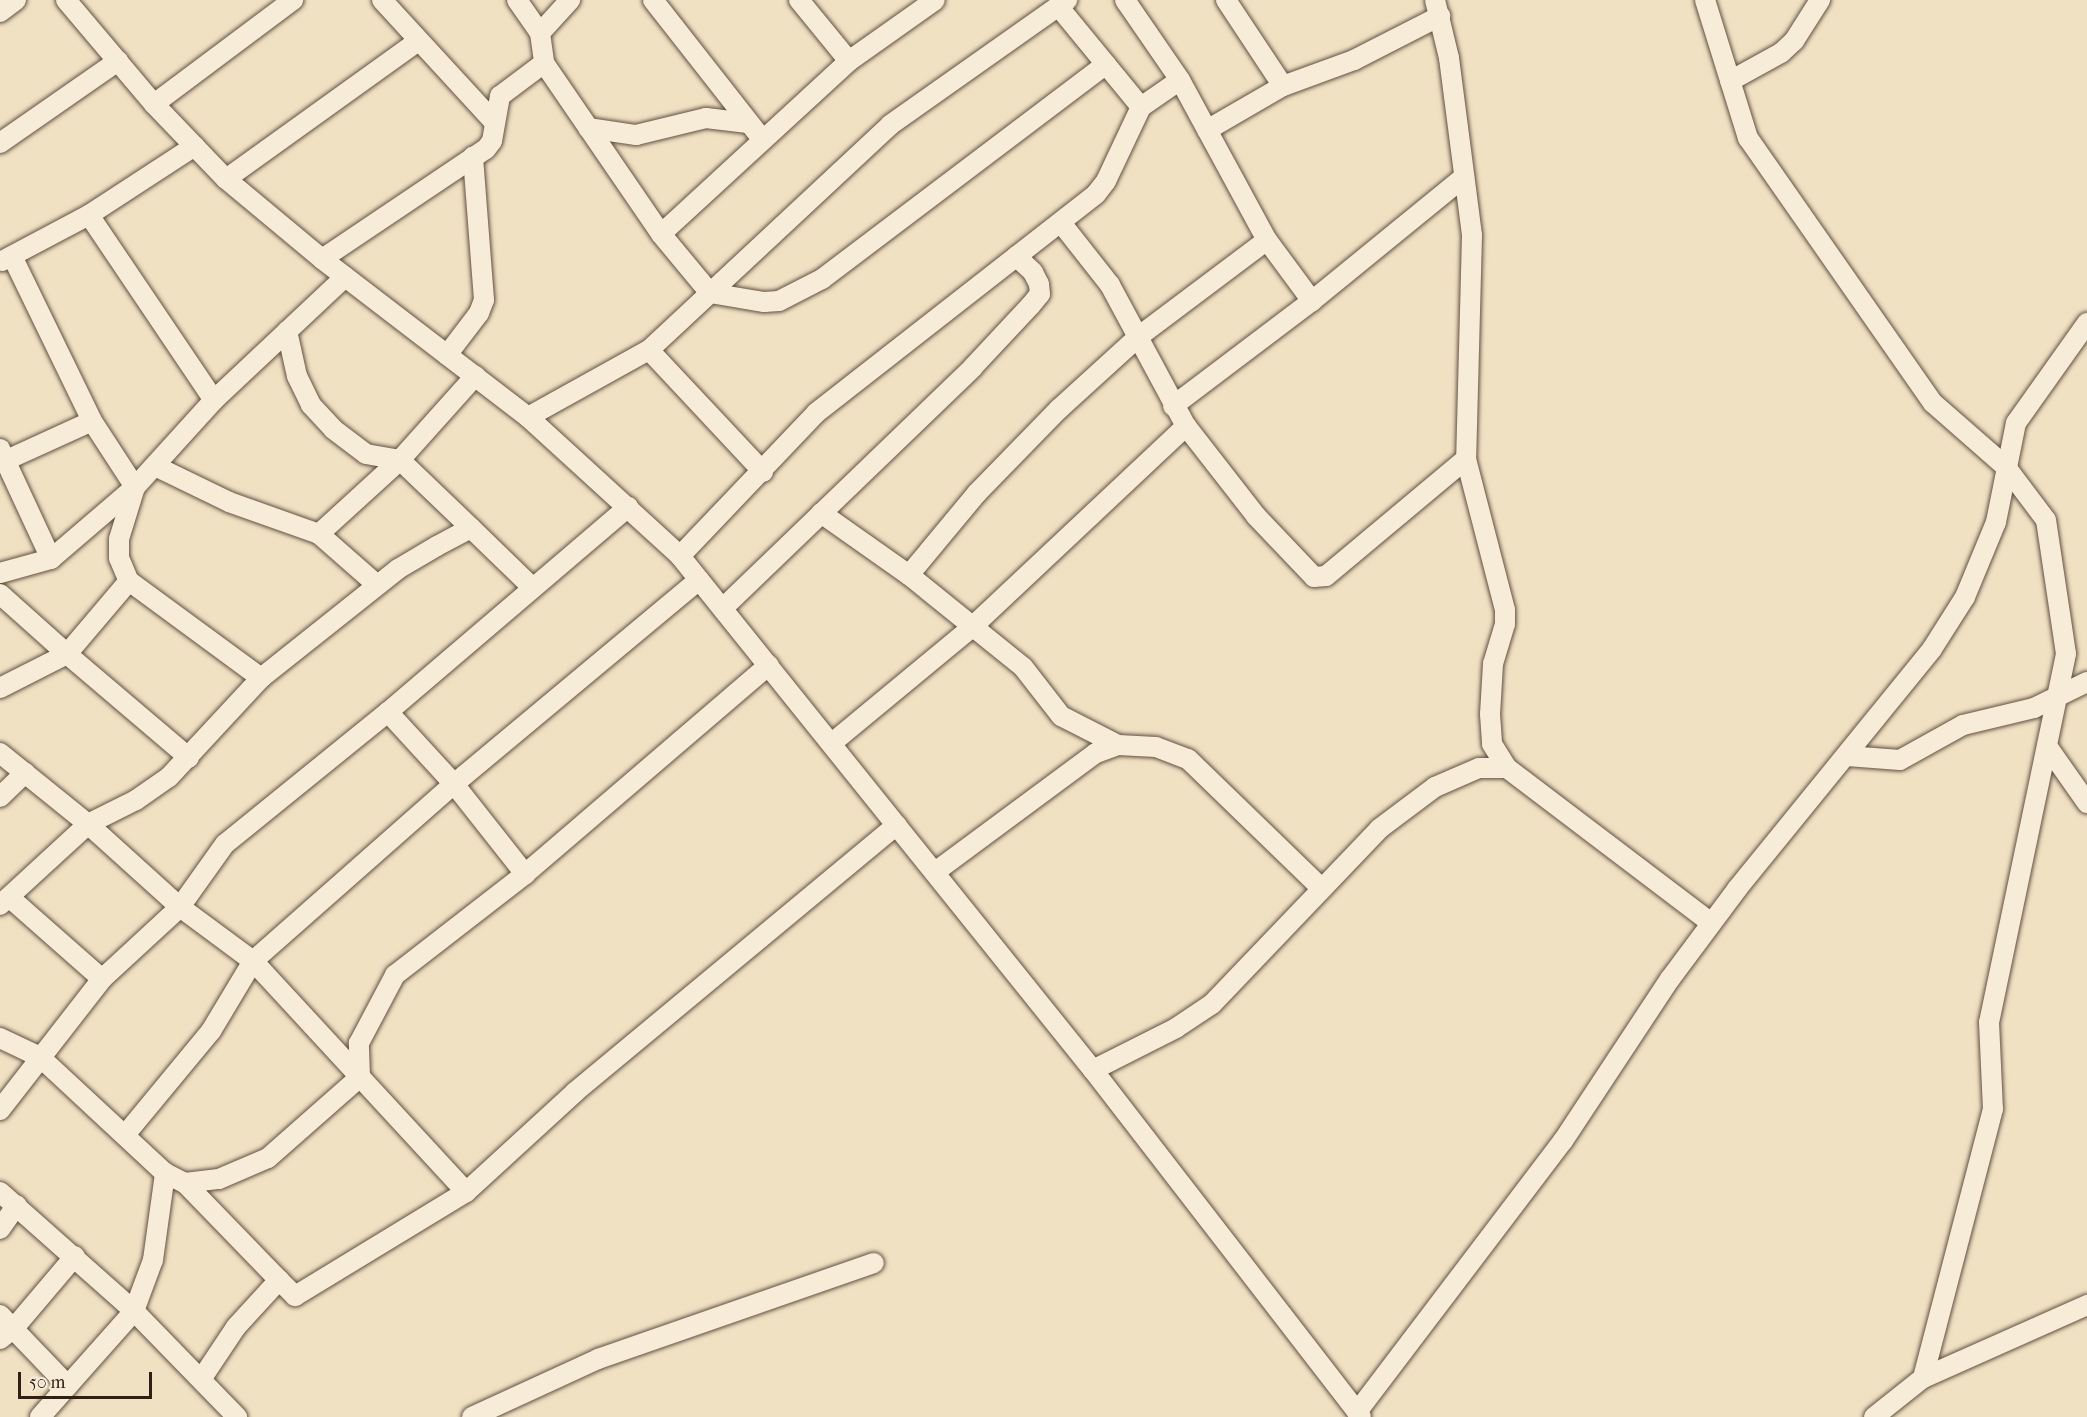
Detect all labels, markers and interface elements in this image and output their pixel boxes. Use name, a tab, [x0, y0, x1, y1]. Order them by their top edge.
scale bar	[21, 1360, 154, 1398]
text: 50 m	[29, 1372, 65, 1393]

